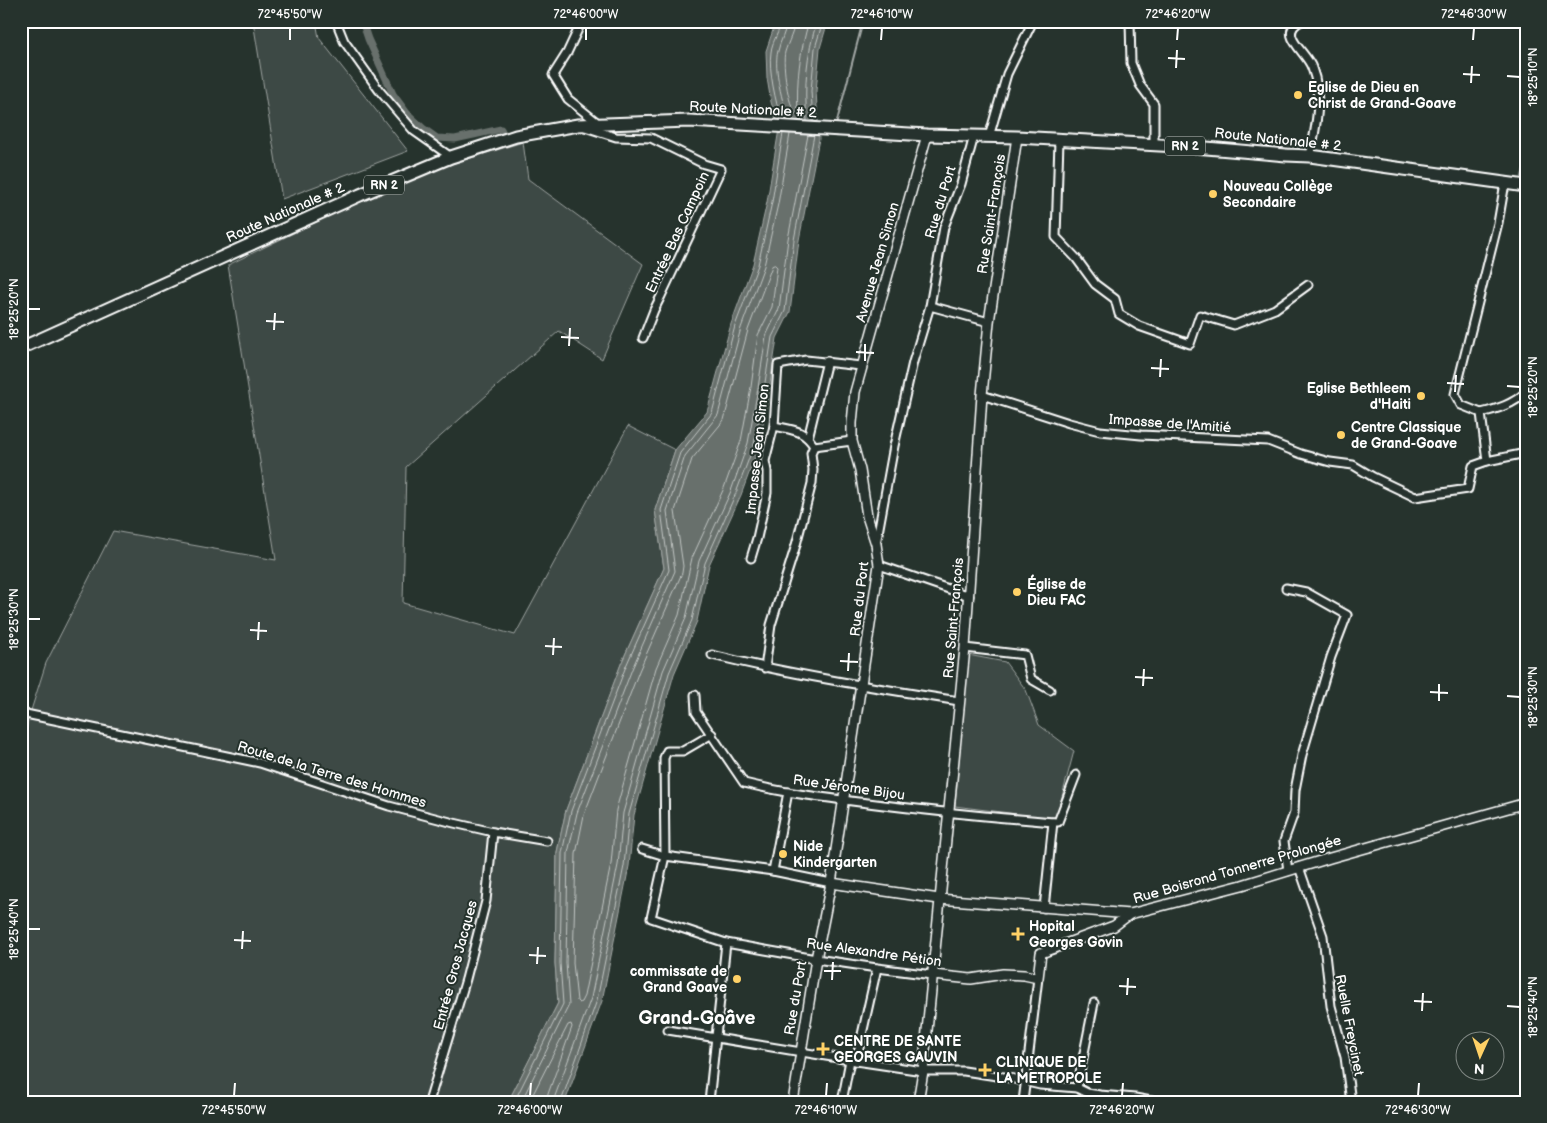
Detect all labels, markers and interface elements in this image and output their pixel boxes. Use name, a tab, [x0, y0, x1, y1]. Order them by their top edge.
text: 72°45'50"W	[258, 7, 322, 22]
text: 72°46'00"W	[554, 7, 619, 22]
text: 72°46'10"W	[851, 7, 913, 22]
text: 72°46'20"W	[1145, 7, 1211, 22]
text: 72°46'30"W	[1441, 7, 1507, 22]
text: 18°25'10"N	[1526, 47, 1541, 107]
place label: Eglise de Dieu en Christ de Grand-Goave	[1308, 79, 1456, 112]
marker: Eglise de Dieu en Christ de Grand-Goave	[1292, 89, 1304, 101]
street label: Route Nationale # 2	[689, 98, 818, 121]
street label: Route Nationale # 2	[1214, 124, 1343, 155]
road number: RN 2	[1165, 136, 1205, 156]
street label: Rue Saint-François	[974, 153, 1009, 275]
street label: Rue du Port	[921, 163, 960, 241]
street label: Entrée Bas Campoin	[642, 169, 713, 295]
road number: RN 2	[364, 176, 404, 194]
street label: Route Nationale # 2	[224, 178, 348, 246]
place label: Nouveau Collège Secondaire	[1223, 178, 1333, 211]
marker: Nouveau Collège Secondaire	[1207, 188, 1219, 200]
street label: Avenue Jean Simon	[852, 200, 903, 324]
text: 18°25'20"N	[7, 278, 22, 340]
text: 18°25'20"N	[1526, 356, 1541, 418]
place label: Eglise Bethleem d'Haiti	[1307, 380, 1411, 413]
street label: Impasse Jean Simon	[742, 383, 773, 515]
marker: Eglise Bethleem d'Haiti	[1415, 390, 1427, 402]
street label: Impasse de l'Amitié	[1108, 411, 1232, 436]
place label: Centre Classique de Grand-Goave	[1351, 419, 1461, 452]
marker: Centre Classique de Grand-Goave	[1335, 429, 1347, 441]
street label: Rue Saint-François	[940, 557, 967, 679]
street label: Rue du Port	[846, 560, 873, 637]
place label: Église de Dieu FAC	[1027, 574, 1086, 609]
marker: Église de Dieu FAC	[1011, 586, 1023, 598]
text: 18°25'30"N	[7, 588, 22, 650]
text: 18°25'30"N	[1526, 666, 1541, 728]
street label: Route de la Terre des Hommes	[235, 738, 428, 811]
street label: Rue Jérome Bijou	[792, 771, 906, 804]
street label: Rue Boisrond Tonnerre Prolongée	[1131, 832, 1343, 907]
place label: Nide Kindergarten	[793, 838, 877, 871]
marker: Nide Kindergarten	[777, 848, 789, 860]
text: 18°25'40"N	[7, 898, 22, 960]
street label: Entrée Gros Jacques	[430, 898, 481, 1032]
place label: Hopital Georges Govin	[1029, 918, 1123, 951]
marker: Hopital Georges Govin	[1011, 927, 1025, 941]
street label: Rue Alexandre Pétion	[805, 935, 943, 970]
street label: Rue du Port	[781, 959, 811, 1037]
place label: commissate de Grand Goave	[630, 963, 727, 996]
marker: commissate de Grand Goave	[731, 973, 743, 985]
street label: Ruelle Freycinet	[1331, 973, 1368, 1078]
text: 18°25'40"N	[1526, 976, 1541, 1038]
district label: Grand-Goâve	[639, 1007, 755, 1030]
north arrow	[1454, 1030, 1504, 1080]
place label: CENTRE DE SANTE GEORGES GAUVIN	[834, 1033, 961, 1066]
marker: CENTRE DE SANTE GEORGES GAUVIN	[816, 1042, 830, 1056]
place label: CLINIQUE DE LA METROPOLE	[996, 1054, 1102, 1087]
text: N	[1474, 1060, 1485, 1077]
marker: CLINIQUE DE LA METROPOLE	[978, 1063, 992, 1077]
text: 72°45'50"W	[202, 1103, 266, 1118]
text: 72°46'00"W	[498, 1103, 563, 1118]
text: 72°46'10"W	[795, 1103, 857, 1118]
text: 72°46'20"W	[1089, 1103, 1155, 1118]
text: 72°46'30"W	[1385, 1103, 1451, 1118]

